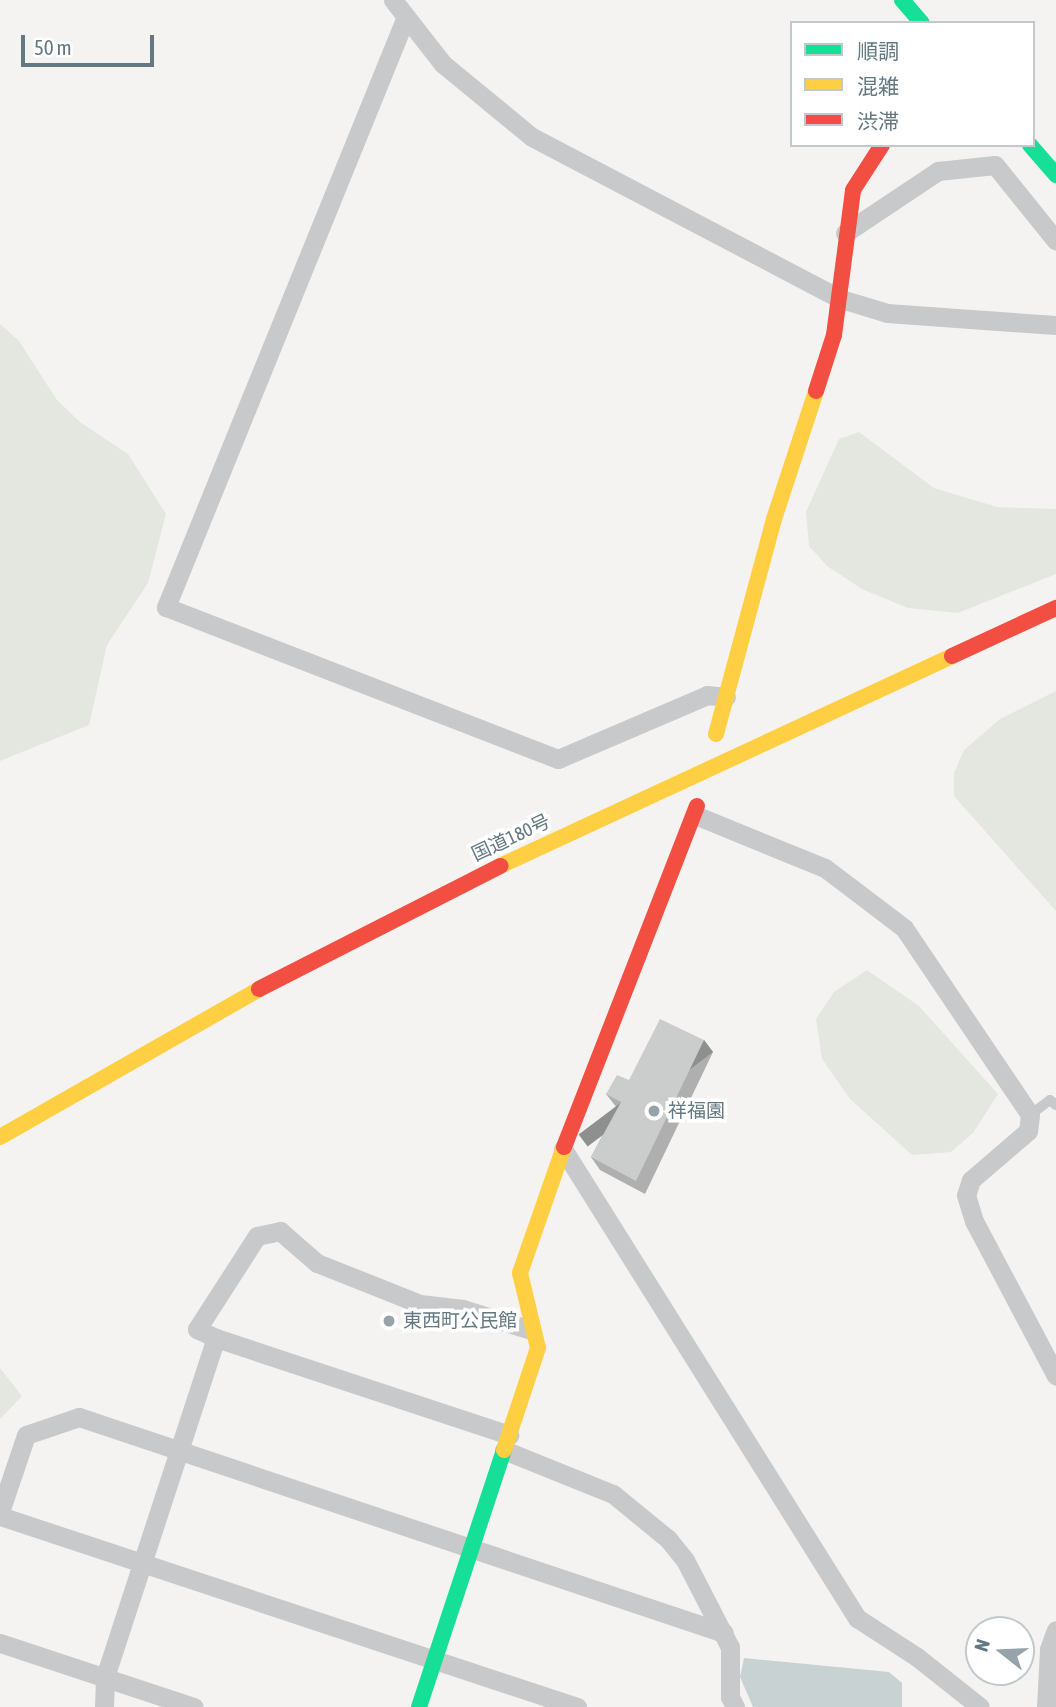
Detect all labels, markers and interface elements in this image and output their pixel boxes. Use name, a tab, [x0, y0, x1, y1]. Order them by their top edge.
scale bar	[24, 21, 158, 65]
legend	[790, 21, 1035, 147]
text: 50 m	[34, 35, 72, 59]
text: 順調	[857, 39, 899, 63]
text: 混雑	[857, 74, 899, 98]
text: 渋滞	[857, 109, 899, 133]
street label: 国道180号	[468, 810, 554, 866]
place label: 祥福園	[668, 1100, 725, 1122]
marker: 祥福園	[646, 1103, 662, 1119]
place label: 東西町公民館	[403, 1310, 517, 1332]
marker: 東西町公民館	[381, 1313, 397, 1329]
north arrow	[965, 1616, 1035, 1686]
text: N	[970, 1636, 994, 1654]

